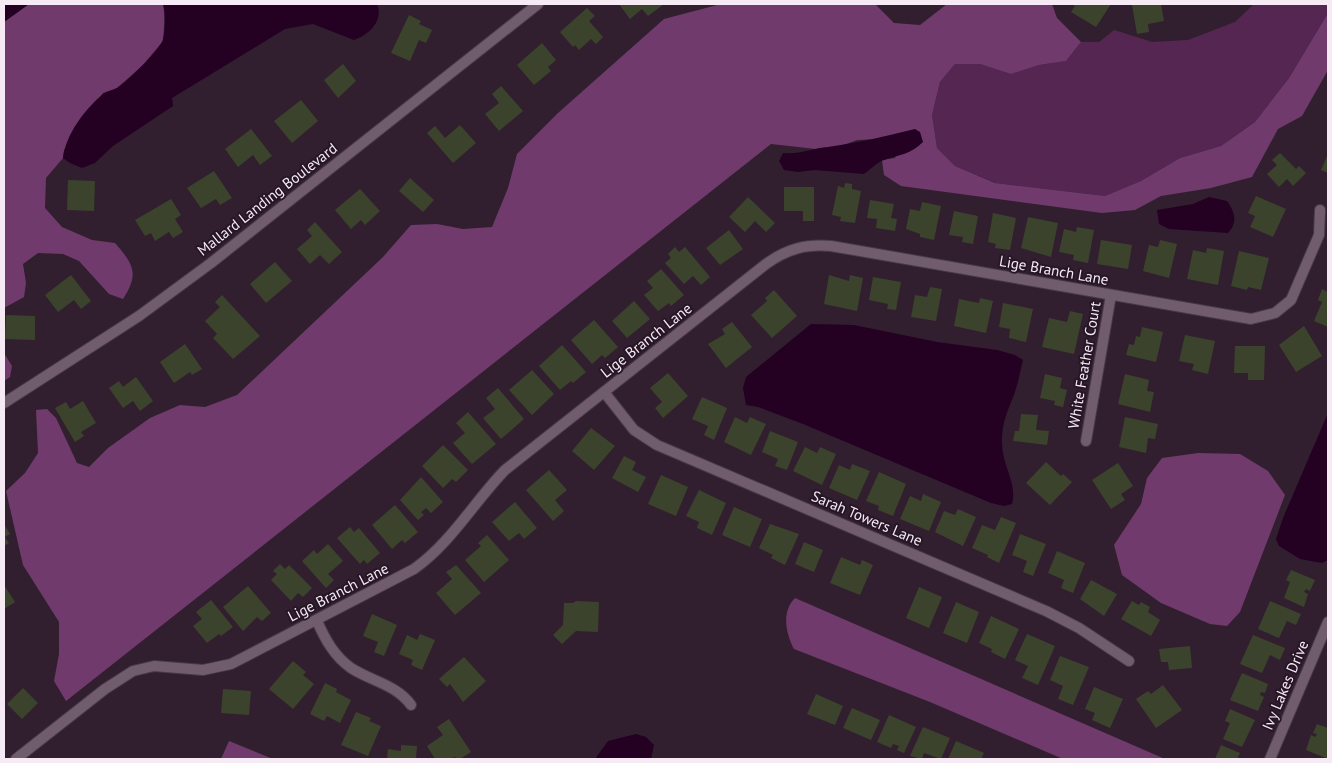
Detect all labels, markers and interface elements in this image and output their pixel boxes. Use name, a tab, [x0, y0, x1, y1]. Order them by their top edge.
street label: Mallard Landing Boulevard	[193, 138, 341, 260]
street label: Lige Branch Lane	[998, 251, 1110, 289]
street label: Lige Branch Lane	[597, 298, 695, 382]
street label: White Feather Court	[1063, 300, 1105, 430]
street label: Sarah Towers Lane	[809, 486, 925, 550]
street label: Lige Branch Lane	[284, 558, 392, 626]
street label: Ivy Lakes Drive	[1258, 637, 1312, 733]

